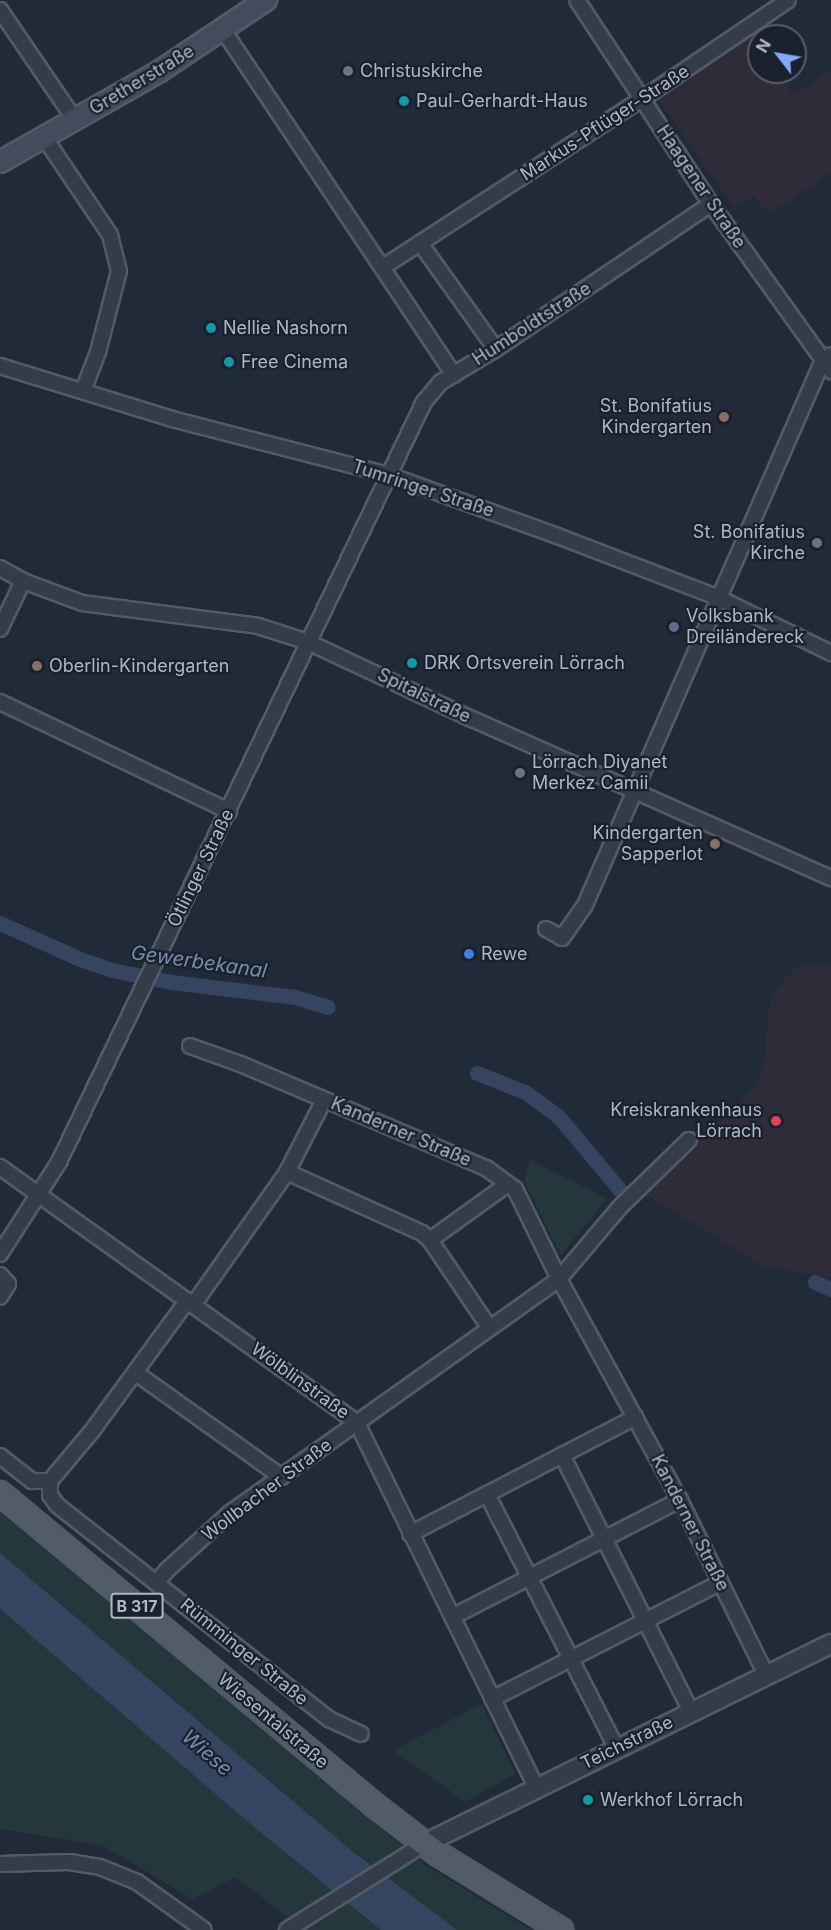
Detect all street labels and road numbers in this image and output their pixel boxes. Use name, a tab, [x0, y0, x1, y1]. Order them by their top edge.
street label: Gretherstraße	[86, 40, 198, 120]
street label: Markus-Pflüger-Straße	[517, 60, 693, 186]
street label: Haagener Straße	[652, 121, 750, 253]
street label: Humboldtstraße	[469, 278, 595, 370]
street label: Tumringer Straße	[349, 456, 497, 522]
street label: Spitalstraße	[374, 664, 474, 728]
street label: Ötlinger Straße	[163, 806, 239, 930]
street label: Kanderner Straße	[328, 1093, 474, 1171]
street label: Wölblinstraße	[247, 1338, 353, 1424]
street label: Wollbacher Straße	[198, 1434, 336, 1546]
street label: Kanderner Straße	[646, 1451, 734, 1595]
road number: B 317	[110, 1593, 164, 1619]
street label: Rümminger Straße	[176, 1594, 312, 1710]
street label: Wiesentalstraße	[213, 1669, 333, 1773]
street label: Teichstraße	[577, 1711, 677, 1775]

